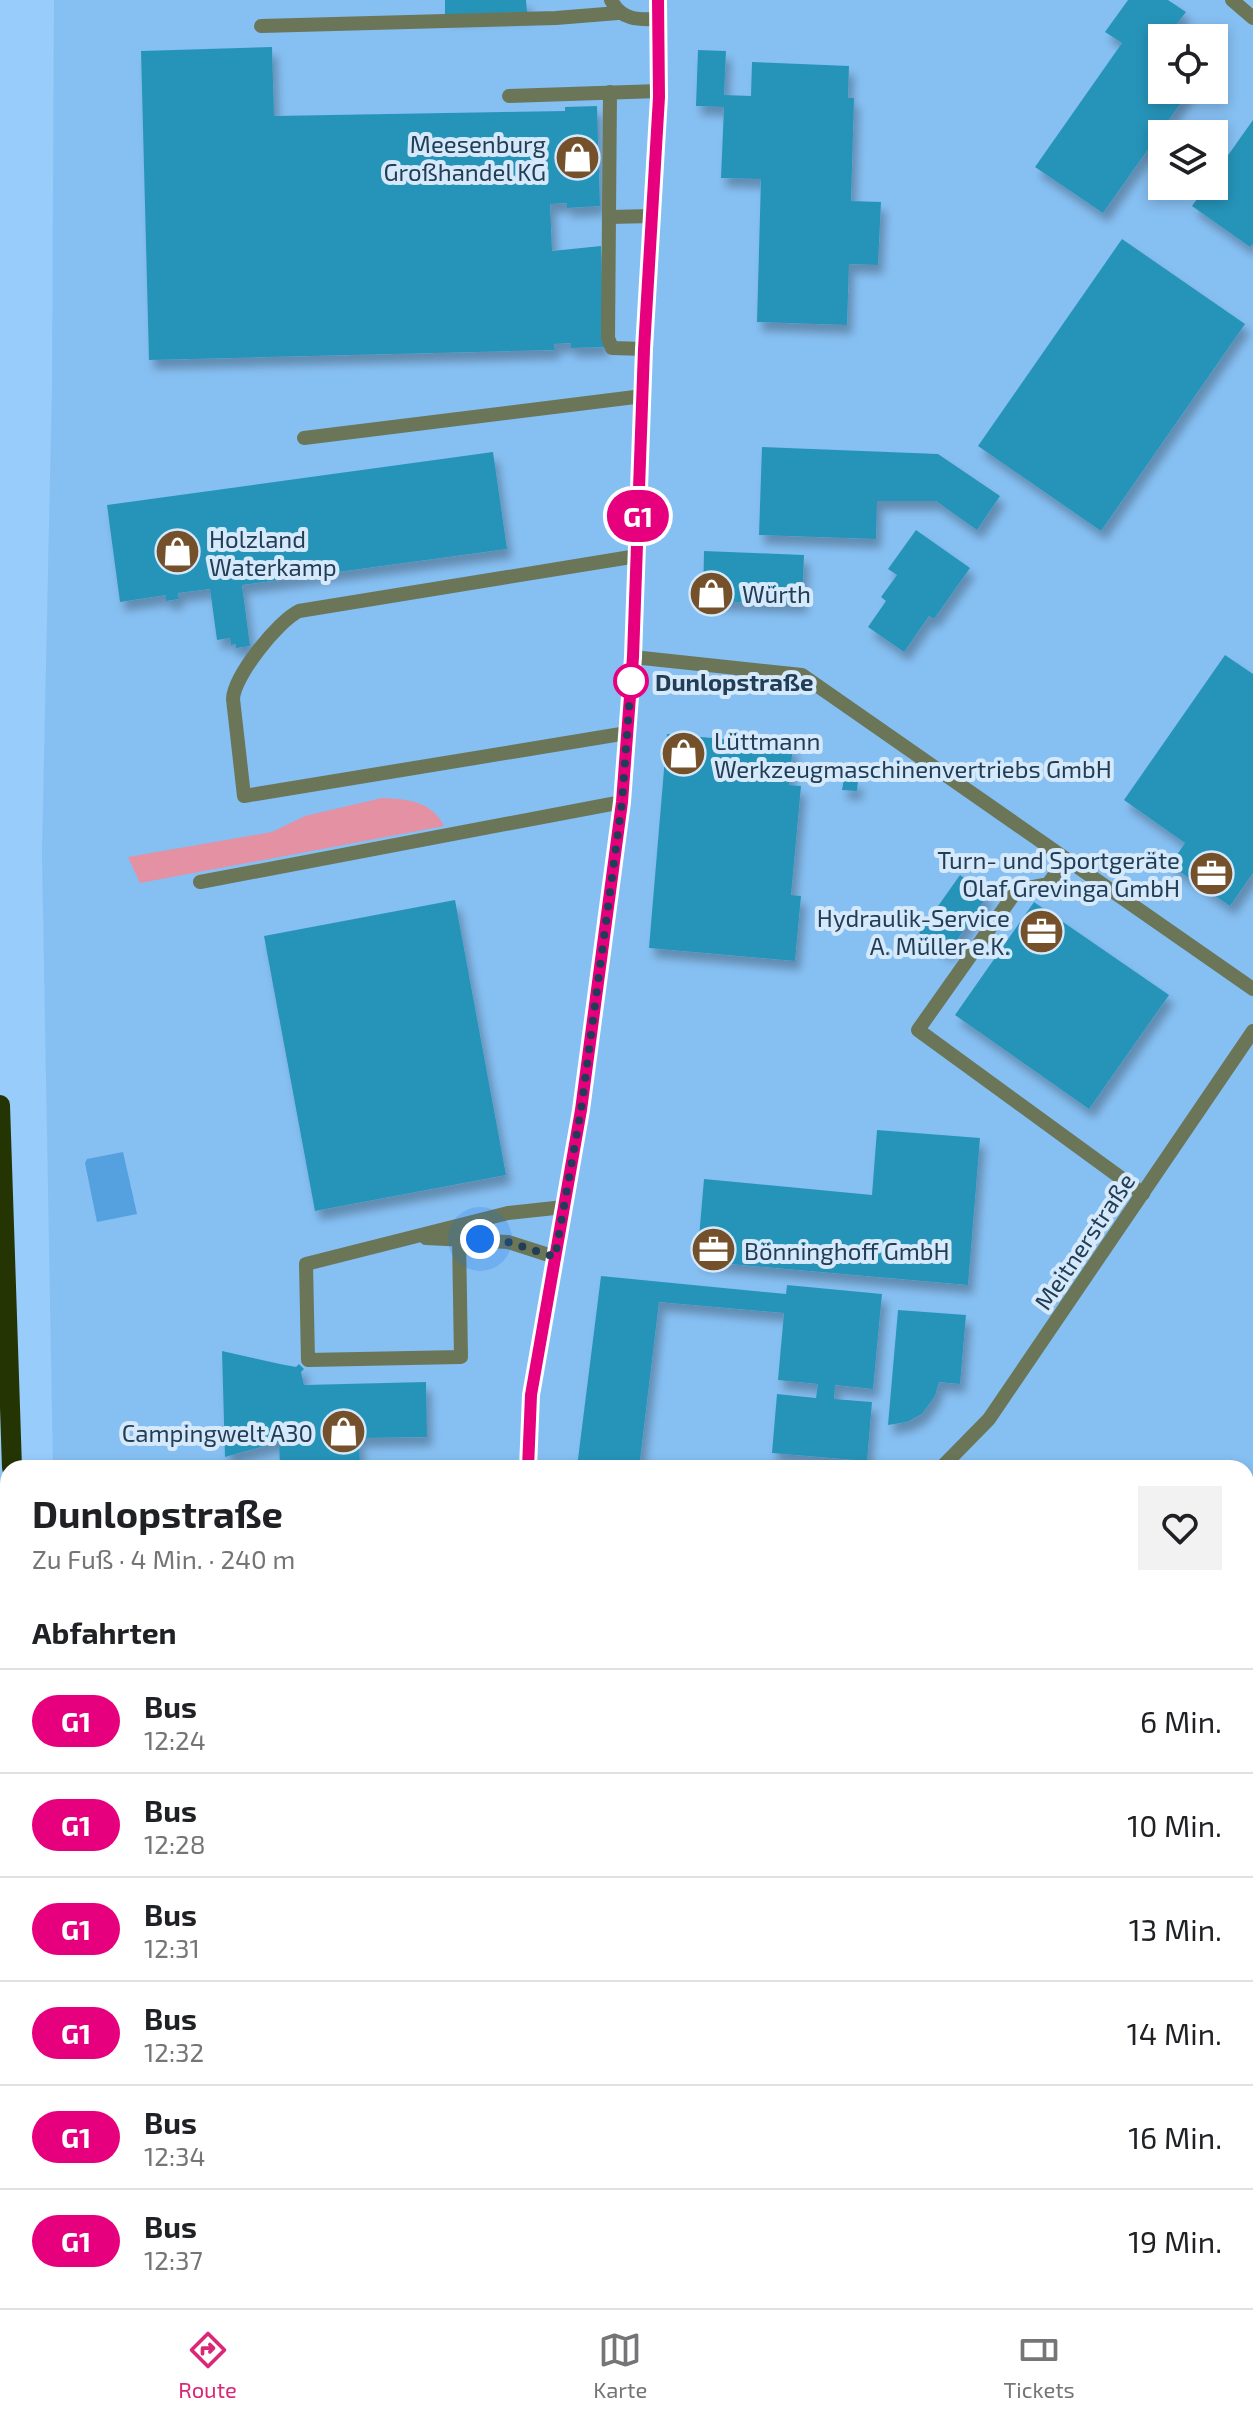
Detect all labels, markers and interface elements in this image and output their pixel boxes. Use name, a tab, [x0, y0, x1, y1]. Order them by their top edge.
map controls	[1148, 24, 1228, 200]
button: locate	[1148, 24, 1228, 104]
button: layers	[1148, 120, 1228, 200]
place label: Meesenburg Großhandel KG	[384, 129, 546, 186]
shop icon: Meesenburg Großhandel KG	[553, 133, 601, 181]
line badge: G1	[602, 490, 674, 542]
text: G1	[623, 499, 653, 533]
place label: Holzland Waterkamp	[209, 524, 337, 581]
shop icon: Holzland Waterkamp	[154, 528, 202, 576]
shop icon: Würth	[687, 569, 735, 617]
place label: Würth	[742, 579, 811, 608]
marker: Dunlopstraße	[614, 664, 648, 698]
place label: Dunlopstraße	[655, 667, 813, 696]
place label: Lüttmann Werkzeugmaschinenvertriebs GmbH	[714, 726, 1112, 783]
shop icon: Lüttmann Werkzeugmaschinenvertriebs GmbH	[659, 730, 707, 778]
place label: Turn- und Sportgeräte Olaf Grevinga GmbH	[937, 845, 1180, 902]
office icon: Turn- und Sportgeräte Olaf Grevinga GmbH	[1187, 849, 1235, 897]
place label: Hydraulik-Service A. Müller e.K.	[817, 903, 1010, 960]
office icon: Hydraulik-Service A. Müller e.K.	[1017, 907, 1065, 955]
street label: Meitnerstraße	[1028, 1167, 1140, 1315]
your location	[460, 1219, 500, 1259]
office icon: Bönninghoff GmbH	[689, 1226, 737, 1274]
place label: Bönninghoff GmbH	[744, 1236, 949, 1265]
shop icon: Campingwelt A30	[320, 1408, 368, 1456]
place label: Campingwelt A30	[122, 1418, 313, 1447]
button: heart	[1138, 1486, 1222, 1570]
text: Dunlopstraße	[32, 1490, 283, 1536]
text: Zu Fuß · 4 Min. · 240 m	[32, 1543, 295, 1574]
text: Abfahrten	[32, 1614, 177, 1650]
text: Bus	[144, 1688, 197, 1724]
text: 6 Min.	[1140, 1703, 1222, 1739]
text: G1	[61, 1704, 91, 1738]
text: 12:24	[144, 1724, 206, 1755]
text: Bus	[144, 1792, 197, 1828]
text: 10 Min.	[1127, 1807, 1222, 1843]
text: G1	[61, 1808, 91, 1842]
text: 12:28	[144, 1828, 206, 1859]
text: Bus	[144, 1896, 197, 1932]
text: 13 Min.	[1129, 1911, 1222, 1947]
text: G1	[61, 1912, 91, 1946]
text: 12:31	[144, 1932, 200, 1963]
text: Bus	[144, 2000, 197, 2036]
text: 14 Min.	[1127, 2015, 1222, 2051]
text: G1	[61, 2016, 91, 2050]
text: 12:32	[144, 2036, 204, 2067]
text: Bus	[144, 2104, 197, 2140]
text: 16 Min.	[1128, 2119, 1222, 2155]
text: G1	[61, 2120, 91, 2154]
text: 12:34	[144, 2140, 206, 2171]
text: Bus	[144, 2208, 197, 2244]
text: 19 Min.	[1128, 2223, 1222, 2259]
text: G1	[61, 2224, 91, 2258]
text: 12:37	[144, 2244, 203, 2275]
tab: Route	[178, 2328, 237, 2402]
tab: Karte	[593, 2328, 647, 2402]
tab: Tickets	[1004, 2328, 1075, 2402]

